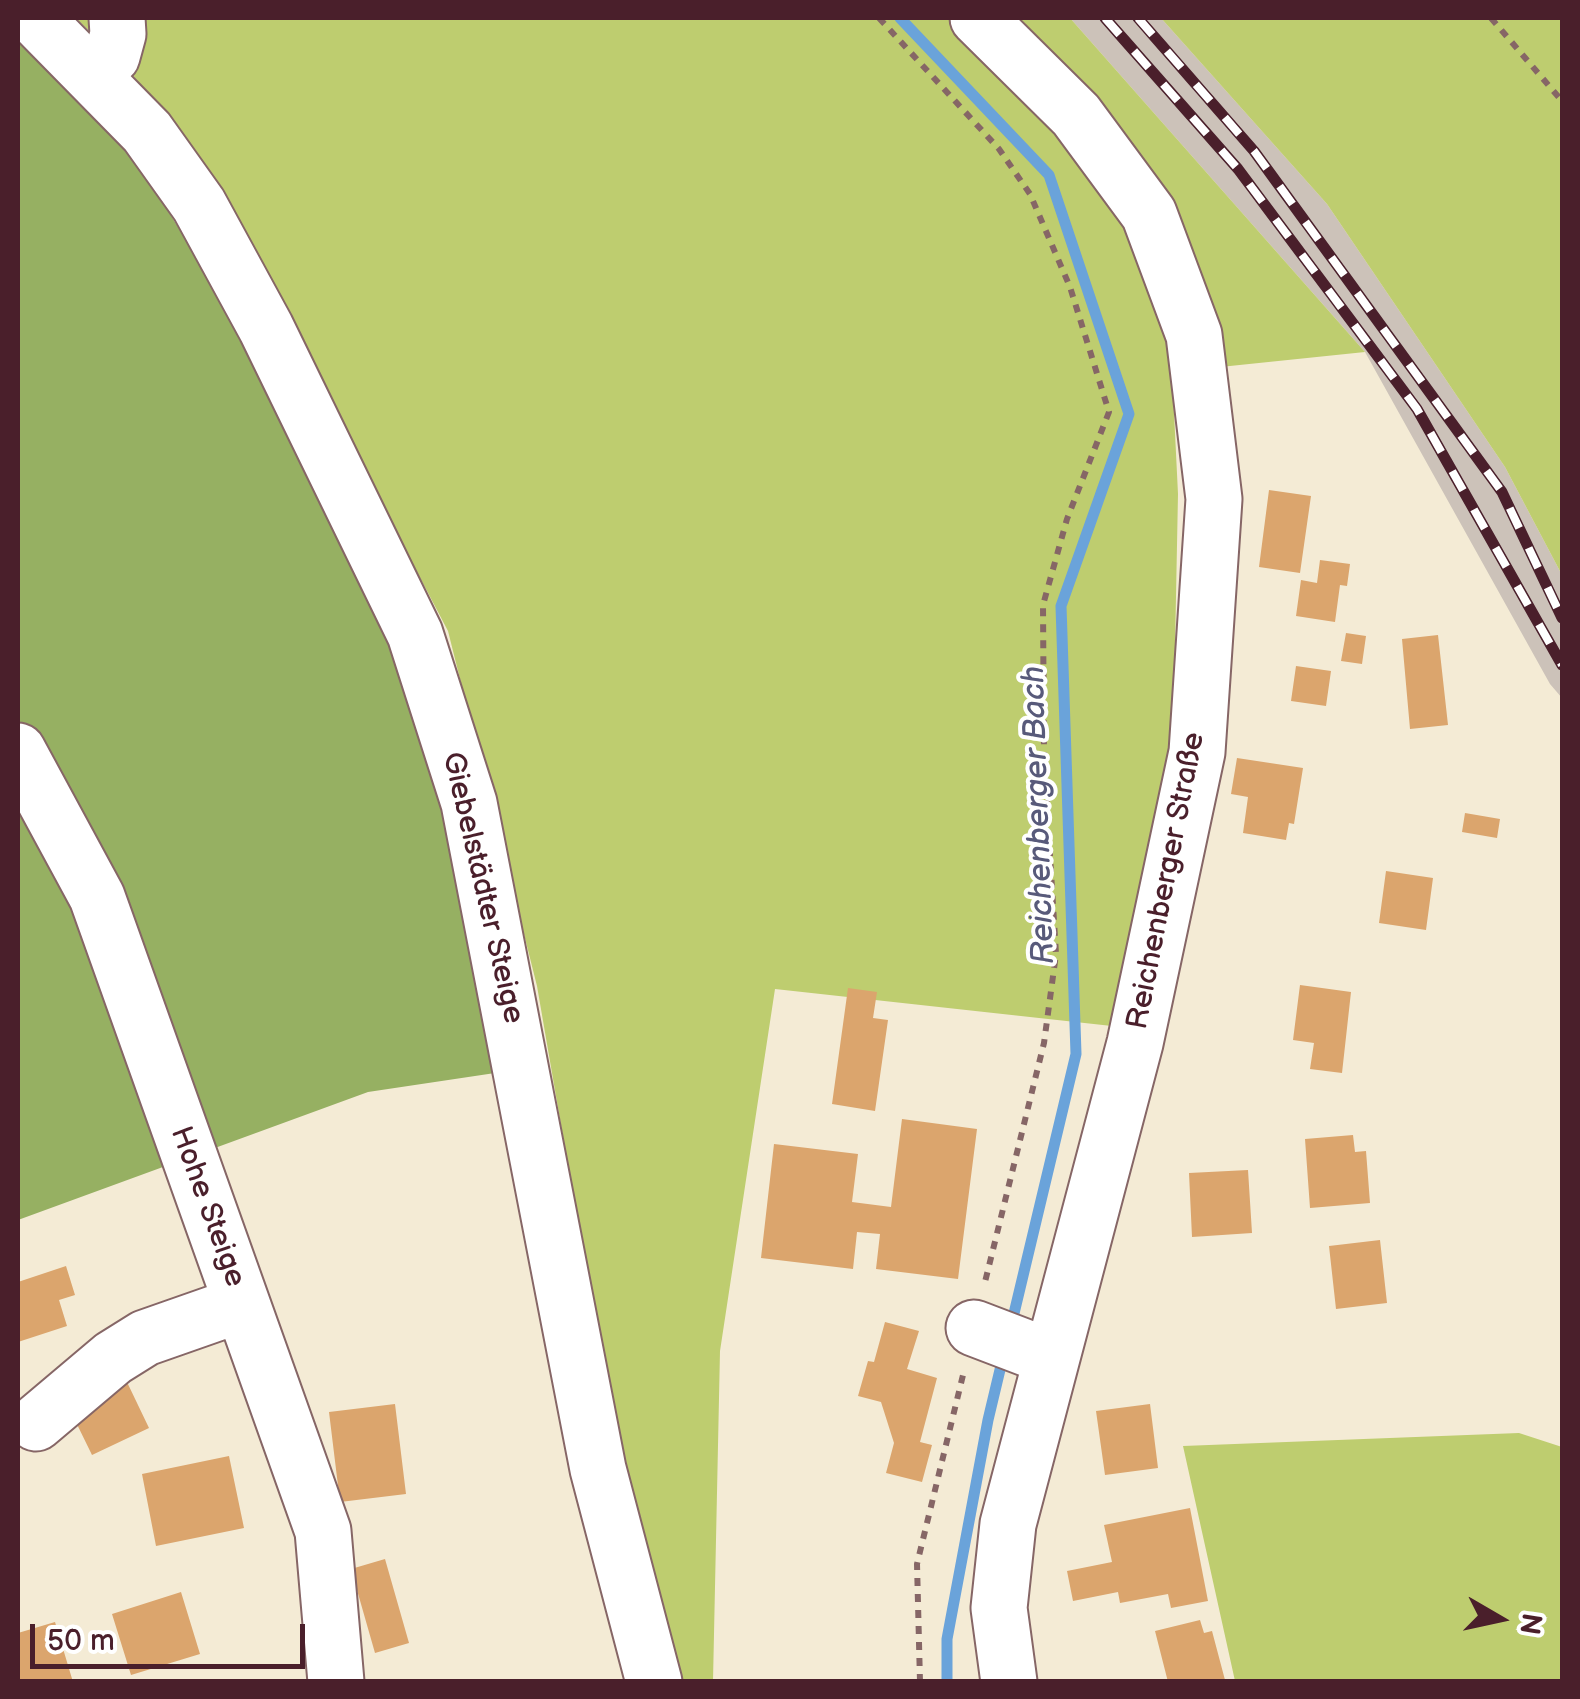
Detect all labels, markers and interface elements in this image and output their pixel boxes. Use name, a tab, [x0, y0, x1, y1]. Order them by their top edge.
water label: Reichenberger Bach	[1016, 665, 1064, 965]
street label: Reichenberger Straße	[1121, 729, 1213, 1033]
street label: Giebelstädter Steige	[433, 749, 531, 1027]
street label: Hohe Steige	[161, 1122, 253, 1292]
north arrow	[1450, 1569, 1550, 1669]
scale bar	[35, 1604, 310, 1666]
text: N	[1512, 1611, 1548, 1637]
text: 50 m	[47, 1623, 115, 1659]

